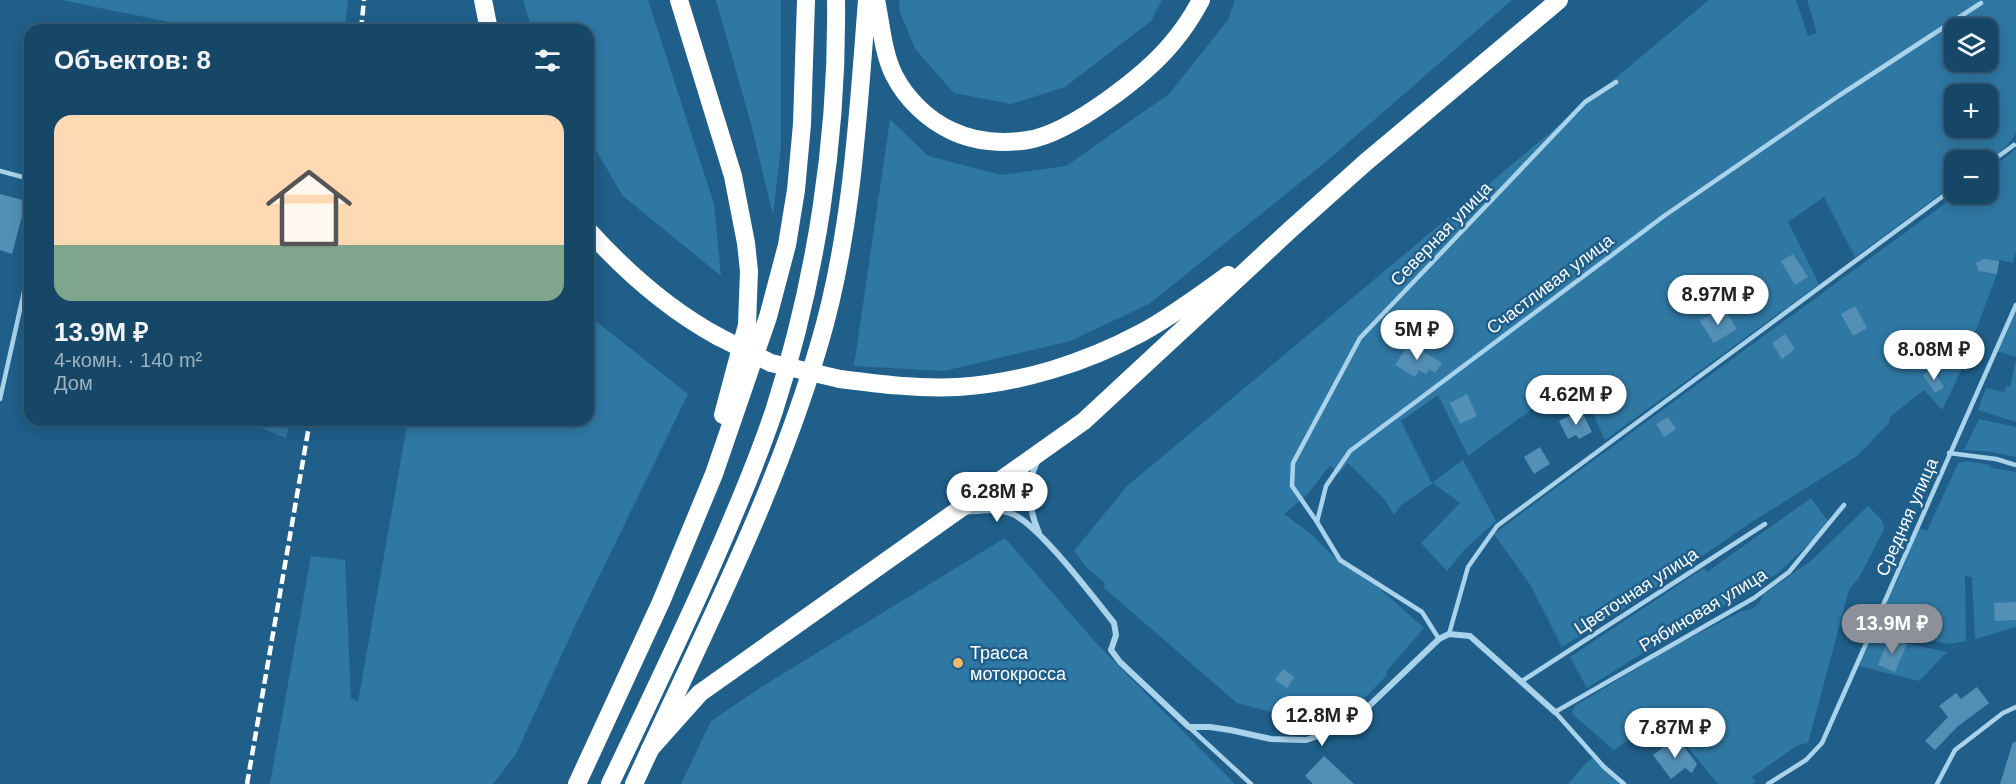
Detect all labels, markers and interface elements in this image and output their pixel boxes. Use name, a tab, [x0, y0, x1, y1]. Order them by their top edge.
map controls	[1944, 18, 1998, 204]
button: layers	[1944, 18, 1998, 72]
icon: filters	[531, 44, 564, 77]
text: Объектов: 8	[54, 45, 211, 75]
button: +	[1944, 84, 1998, 138]
button: −	[1944, 150, 1998, 204]
icon: home	[255, 154, 363, 262]
street label: Северная улица	[1386, 177, 1496, 290]
street label: Счастливая улица	[1483, 229, 1618, 338]
pin: 8.97M ₽	[1663, 275, 1773, 326]
text: 8.97M ₽	[1682, 283, 1754, 305]
pin: 5M ₽	[1381, 310, 1453, 361]
text: 13.9M ₽	[54, 317, 149, 347]
text: 5M ₽	[1395, 318, 1439, 340]
pin: 8.08M ₽	[1879, 330, 1989, 381]
text: 8.08M ₽	[1898, 338, 1970, 360]
text: 4-комн. · 140 m²	[54, 349, 202, 371]
text: Дом	[54, 372, 93, 394]
pin: 4.62M ₽	[1521, 375, 1631, 426]
text: 4.62M ₽	[1540, 383, 1612, 405]
street label: Средняя улица	[1872, 454, 1942, 579]
pin: 6.28M ₽	[942, 472, 1052, 523]
text: 6.28M ₽	[961, 480, 1033, 502]
street label: Цветочная улица	[1570, 543, 1702, 638]
street label: Рябиновая улица	[1636, 564, 1771, 656]
pin: 13.9M ₽	[1837, 604, 1947, 655]
text: 13.9M ₽	[1856, 612, 1928, 634]
place label: Трасса мотокросса	[970, 643, 1067, 684]
marker: Трасса мотокросса	[951, 656, 965, 670]
pin: 12.8M ₽	[1267, 696, 1377, 747]
text: 12.8M ₽	[1286, 704, 1358, 726]
pin: 7.87M ₽	[1620, 708, 1730, 759]
text: 7.87M ₽	[1639, 716, 1711, 738]

